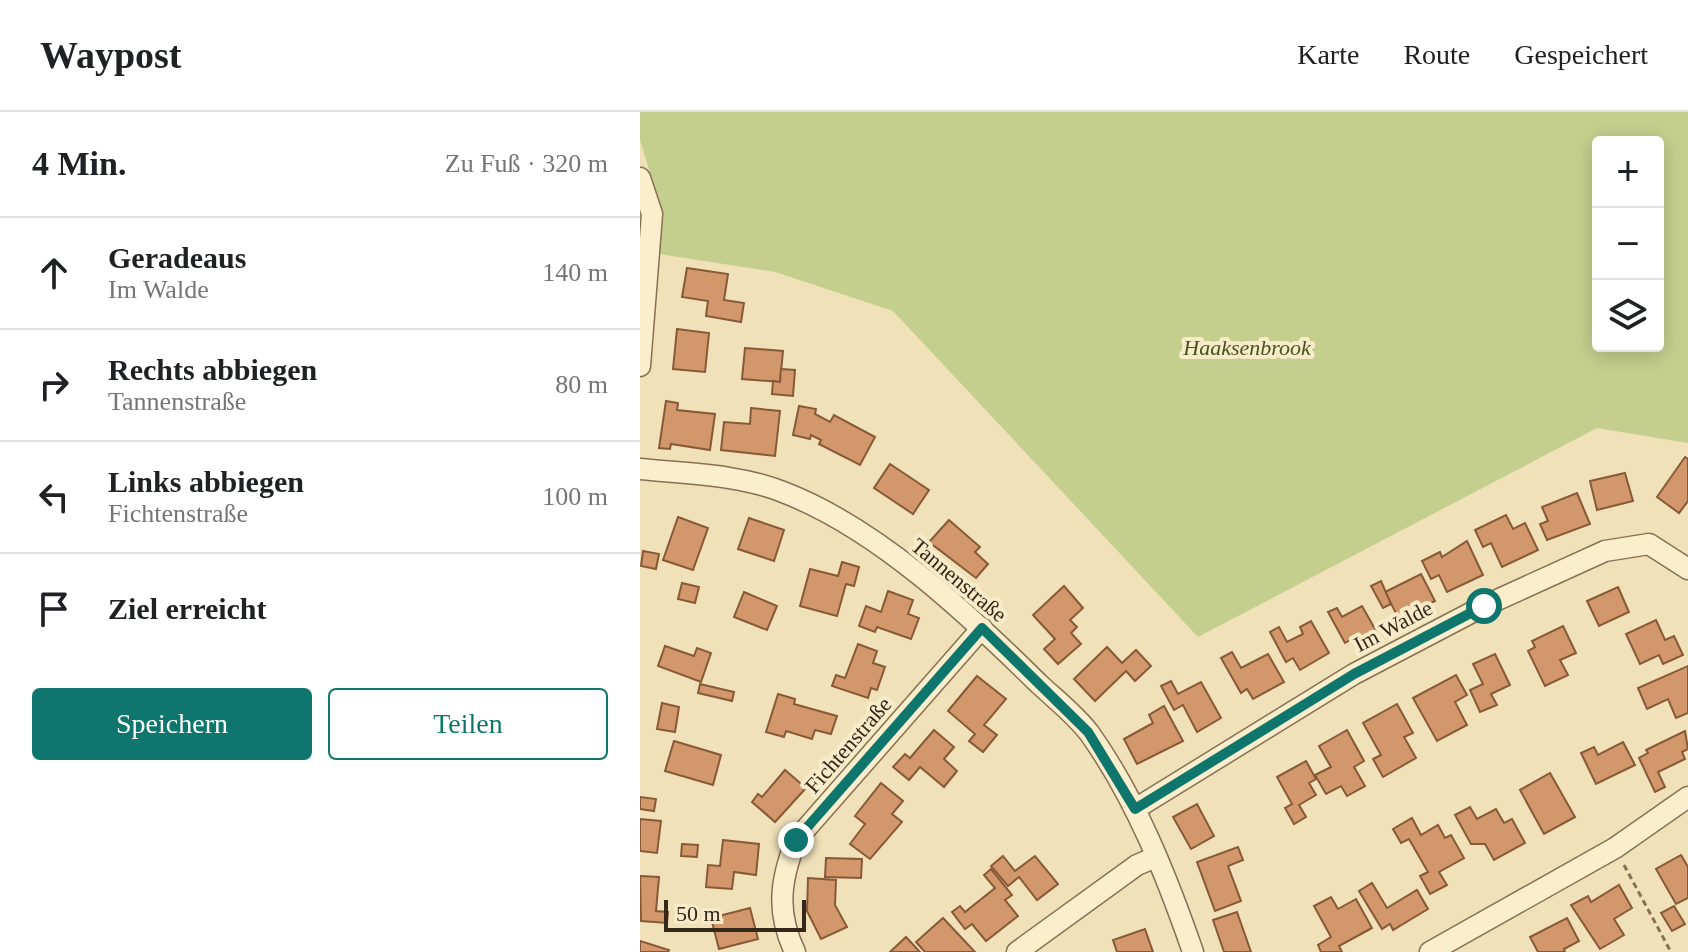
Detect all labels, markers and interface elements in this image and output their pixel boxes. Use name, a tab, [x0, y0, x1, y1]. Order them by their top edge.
text: Waypost	[40, 34, 181, 76]
text: Karte	[1297, 39, 1359, 70]
text: Route	[1403, 39, 1470, 70]
text: Gespeichert	[1514, 39, 1648, 70]
map controls	[1592, 136, 1664, 352]
button: +	[1592, 136, 1664, 208]
text: 4 Min.	[32, 145, 126, 182]
text: Zu Fuß · 320 m	[445, 149, 608, 178]
button: −	[1592, 208, 1664, 280]
text: Geradeaus	[108, 241, 246, 274]
icon: ahead	[32, 251, 76, 295]
text: 140 m	[542, 258, 608, 287]
text: Im Walde	[108, 275, 209, 304]
button: layers	[1592, 280, 1664, 352]
park label: Haaksenbrook	[1182, 335, 1312, 360]
text: Rechts abbiegen	[108, 353, 317, 386]
icon: right	[32, 363, 76, 407]
text: 80 m	[555, 370, 608, 399]
text: Tannenstraße	[108, 387, 246, 416]
text: Links abbiegen	[108, 465, 304, 498]
icon: left	[32, 475, 76, 519]
text: 100 m	[542, 482, 608, 511]
text: Fichtenstraße	[108, 499, 248, 528]
street label: Tannenstraße	[906, 533, 1012, 627]
icon: arrive	[32, 587, 76, 631]
route start	[1466, 588, 1502, 624]
text: Ziel erreicht	[108, 592, 267, 625]
street label: Im Walde	[1350, 595, 1436, 657]
button: Speichern	[32, 688, 312, 760]
button: Teilen	[328, 688, 608, 760]
street label: Fichtenstraße	[800, 692, 896, 798]
route end	[778, 822, 814, 858]
scale bar	[664, 896, 806, 932]
text: 50 m	[676, 901, 721, 926]

